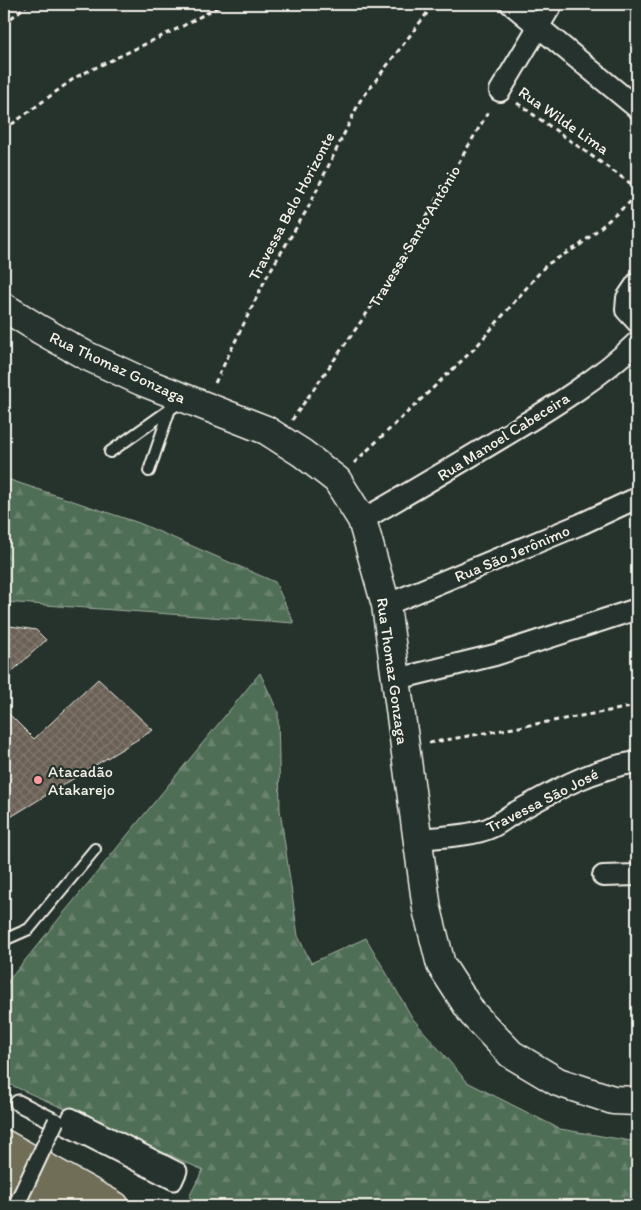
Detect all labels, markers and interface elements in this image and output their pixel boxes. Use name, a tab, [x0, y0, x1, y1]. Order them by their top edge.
street label: Rua Wilde Lima	[515, 82, 613, 159]
street label: Travessa Belo Horizonte	[244, 128, 339, 284]
street label: Travessa Santo Antônio	[365, 162, 464, 311]
street label: Rua Thomaz Gonzaga	[47, 328, 190, 408]
street label: Rua Manoel Cabeceira	[434, 388, 573, 485]
street label: Rua São Jerônimo	[452, 521, 573, 586]
street label: Rua Thomaz Gonzaga	[373, 596, 412, 746]
place label: Atacadão Atakarejo	[48, 762, 115, 799]
street label: Travessa São José	[483, 764, 601, 837]
marker: Atacadão Atakarejo	[32, 774, 44, 786]

